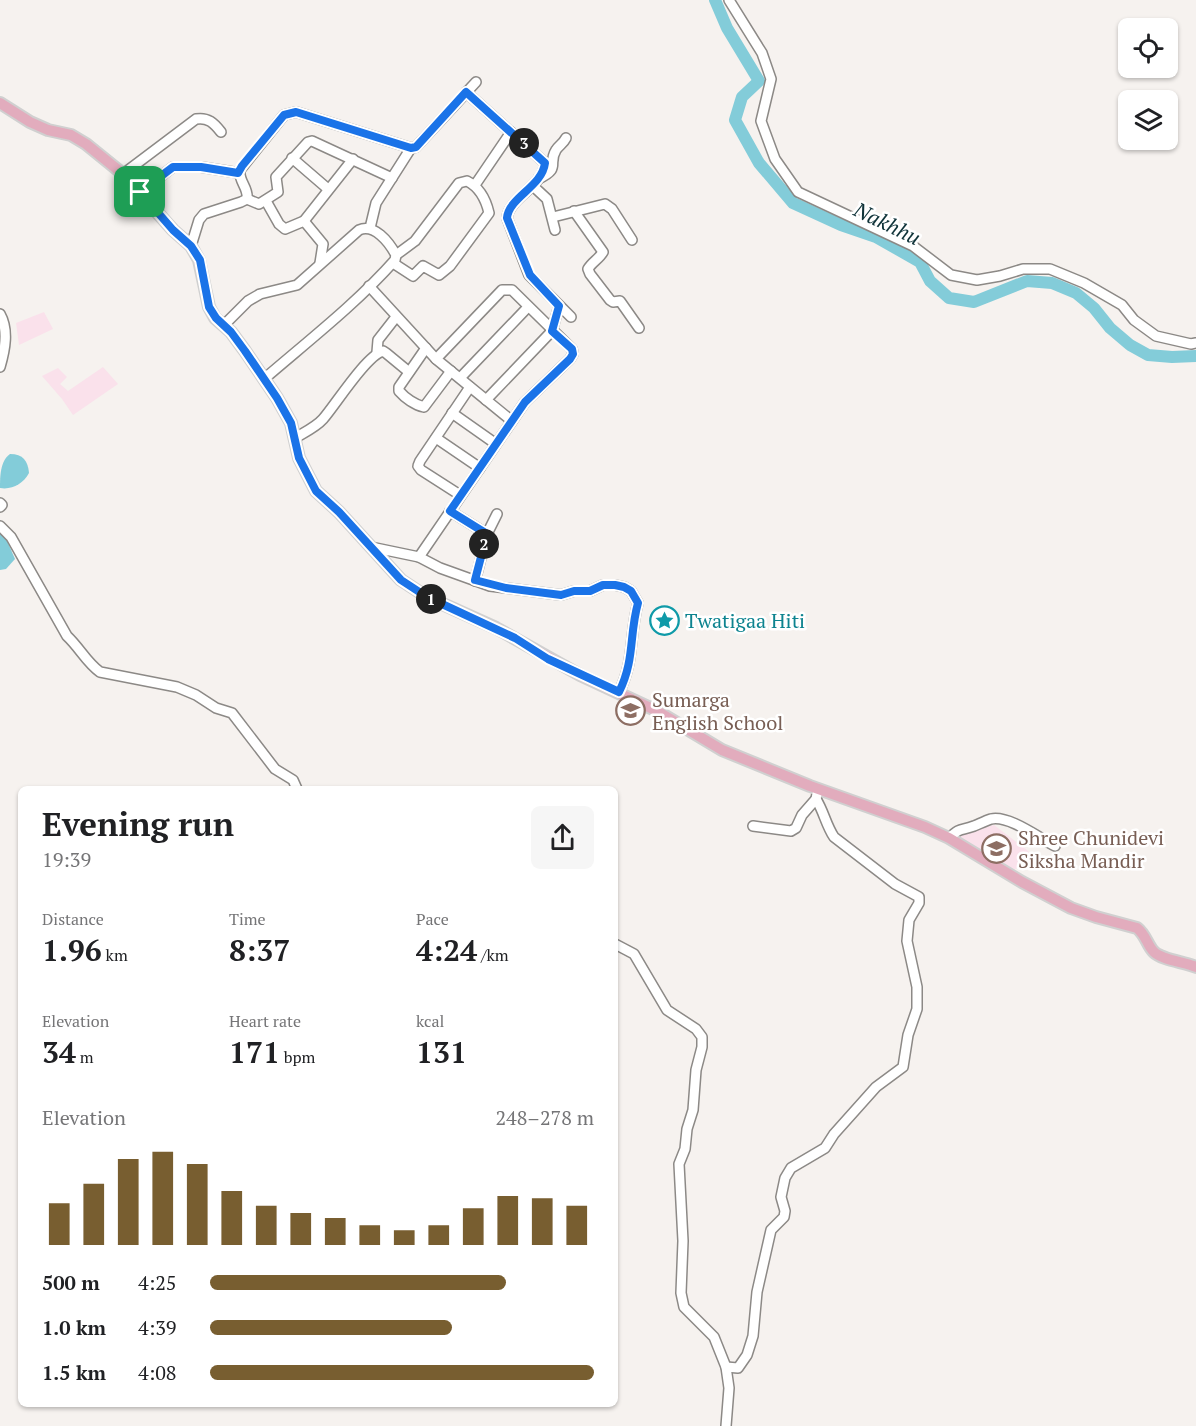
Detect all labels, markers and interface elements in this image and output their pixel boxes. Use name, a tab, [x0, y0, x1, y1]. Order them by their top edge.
map controls	[1118, 18, 1178, 150]
button: locate	[1118, 18, 1178, 78]
button: layers	[1118, 90, 1178, 150]
pin: 3	[509, 128, 539, 158]
text: 3	[519, 132, 529, 154]
pin	[114, 166, 165, 217]
icon: arrive	[123, 175, 156, 208]
water label: Nakhhu	[849, 195, 925, 251]
pin: 2	[469, 529, 499, 559]
text: 2	[479, 533, 489, 555]
pin: 1	[416, 584, 446, 614]
text: 1	[426, 588, 436, 610]
place icon: Twatigaa Hiti	[648, 605, 680, 637]
place label: Twatigaa Hiti	[685, 607, 805, 634]
place label: Sumarga English School	[652, 686, 783, 736]
school or university icon: Sumarga English School	[615, 695, 647, 727]
text: Evening run	[42, 802, 234, 845]
button: share	[531, 806, 594, 869]
place label: Shree Chunidevi Siksha Mandir	[1018, 824, 1164, 874]
school or university icon: Shree Chunidevi Siksha Mandir	[981, 833, 1013, 865]
text: 19:39	[42, 846, 91, 873]
text: Distance	[42, 908, 104, 930]
text: Time	[229, 908, 266, 930]
text: Pace	[416, 908, 449, 930]
text: 1.96	[42, 930, 102, 970]
text: 8:37	[229, 930, 290, 970]
text: 4:24	[416, 930, 477, 970]
text: km	[102, 944, 128, 966]
text: /km	[477, 944, 509, 966]
text: Elevation	[42, 1010, 109, 1032]
text: Heart rate	[229, 1010, 301, 1032]
text: kcal	[416, 1010, 444, 1032]
text: 34	[42, 1032, 76, 1072]
text: 171	[229, 1032, 280, 1072]
text: 131	[416, 1032, 467, 1072]
text: m	[76, 1046, 94, 1068]
text: bpm	[280, 1046, 315, 1068]
text: Elevation	[42, 1104, 126, 1131]
text: 248–278 m	[495, 1104, 594, 1131]
text: 500 m	[42, 1269, 100, 1296]
text: 4:25	[138, 1269, 177, 1296]
text: 1.0 km	[42, 1314, 106, 1341]
text: 4:39	[138, 1314, 177, 1341]
text: 1.5 km	[42, 1359, 106, 1386]
text: 4:08	[138, 1359, 177, 1386]

